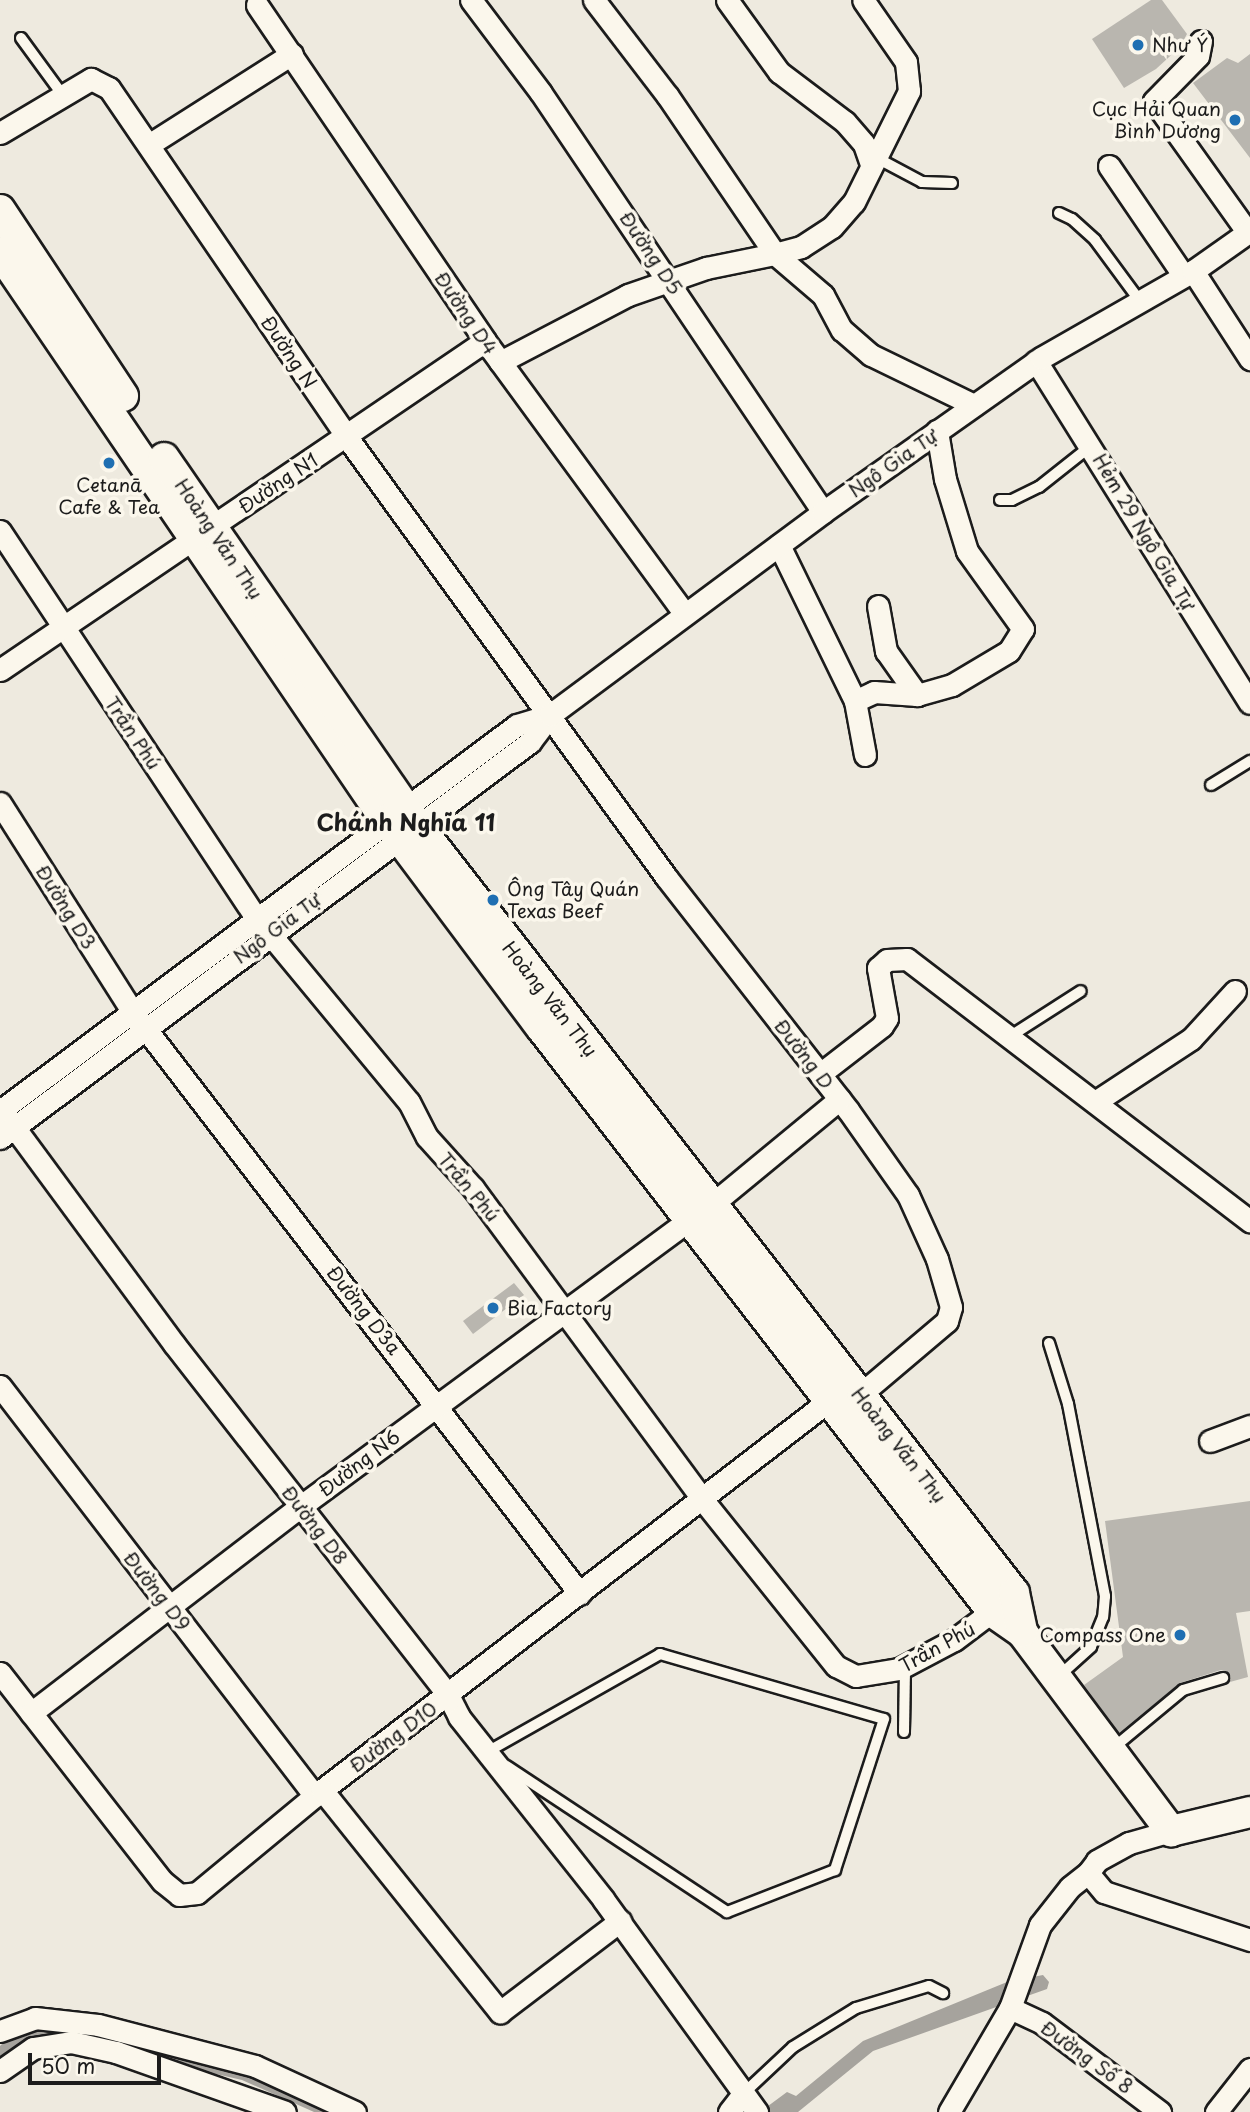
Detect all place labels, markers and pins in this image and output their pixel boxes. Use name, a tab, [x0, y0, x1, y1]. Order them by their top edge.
place label: Như Ý	[1152, 34, 1208, 56]
marker: Như Ý	[1130, 37, 1146, 53]
place label: Cục Hải Quan Bình Dương	[1092, 98, 1221, 142]
marker: Cục Hải Quan Bình Dương	[1227, 112, 1243, 128]
marker: Cetanā Cafe & Tea	[101, 455, 117, 471]
place label: Cetanā Cafe & Tea	[58, 474, 160, 518]
place label: Ông Tây Quán Texas Beef	[507, 878, 640, 922]
marker: Ông Tây Quán Texas Beef	[485, 892, 501, 908]
place label: Bia Factory	[507, 1297, 611, 1319]
marker: Bia Factory	[485, 1300, 501, 1316]
place label: Compass One	[1039, 1624, 1166, 1646]
marker: Compass One	[1172, 1627, 1188, 1643]

